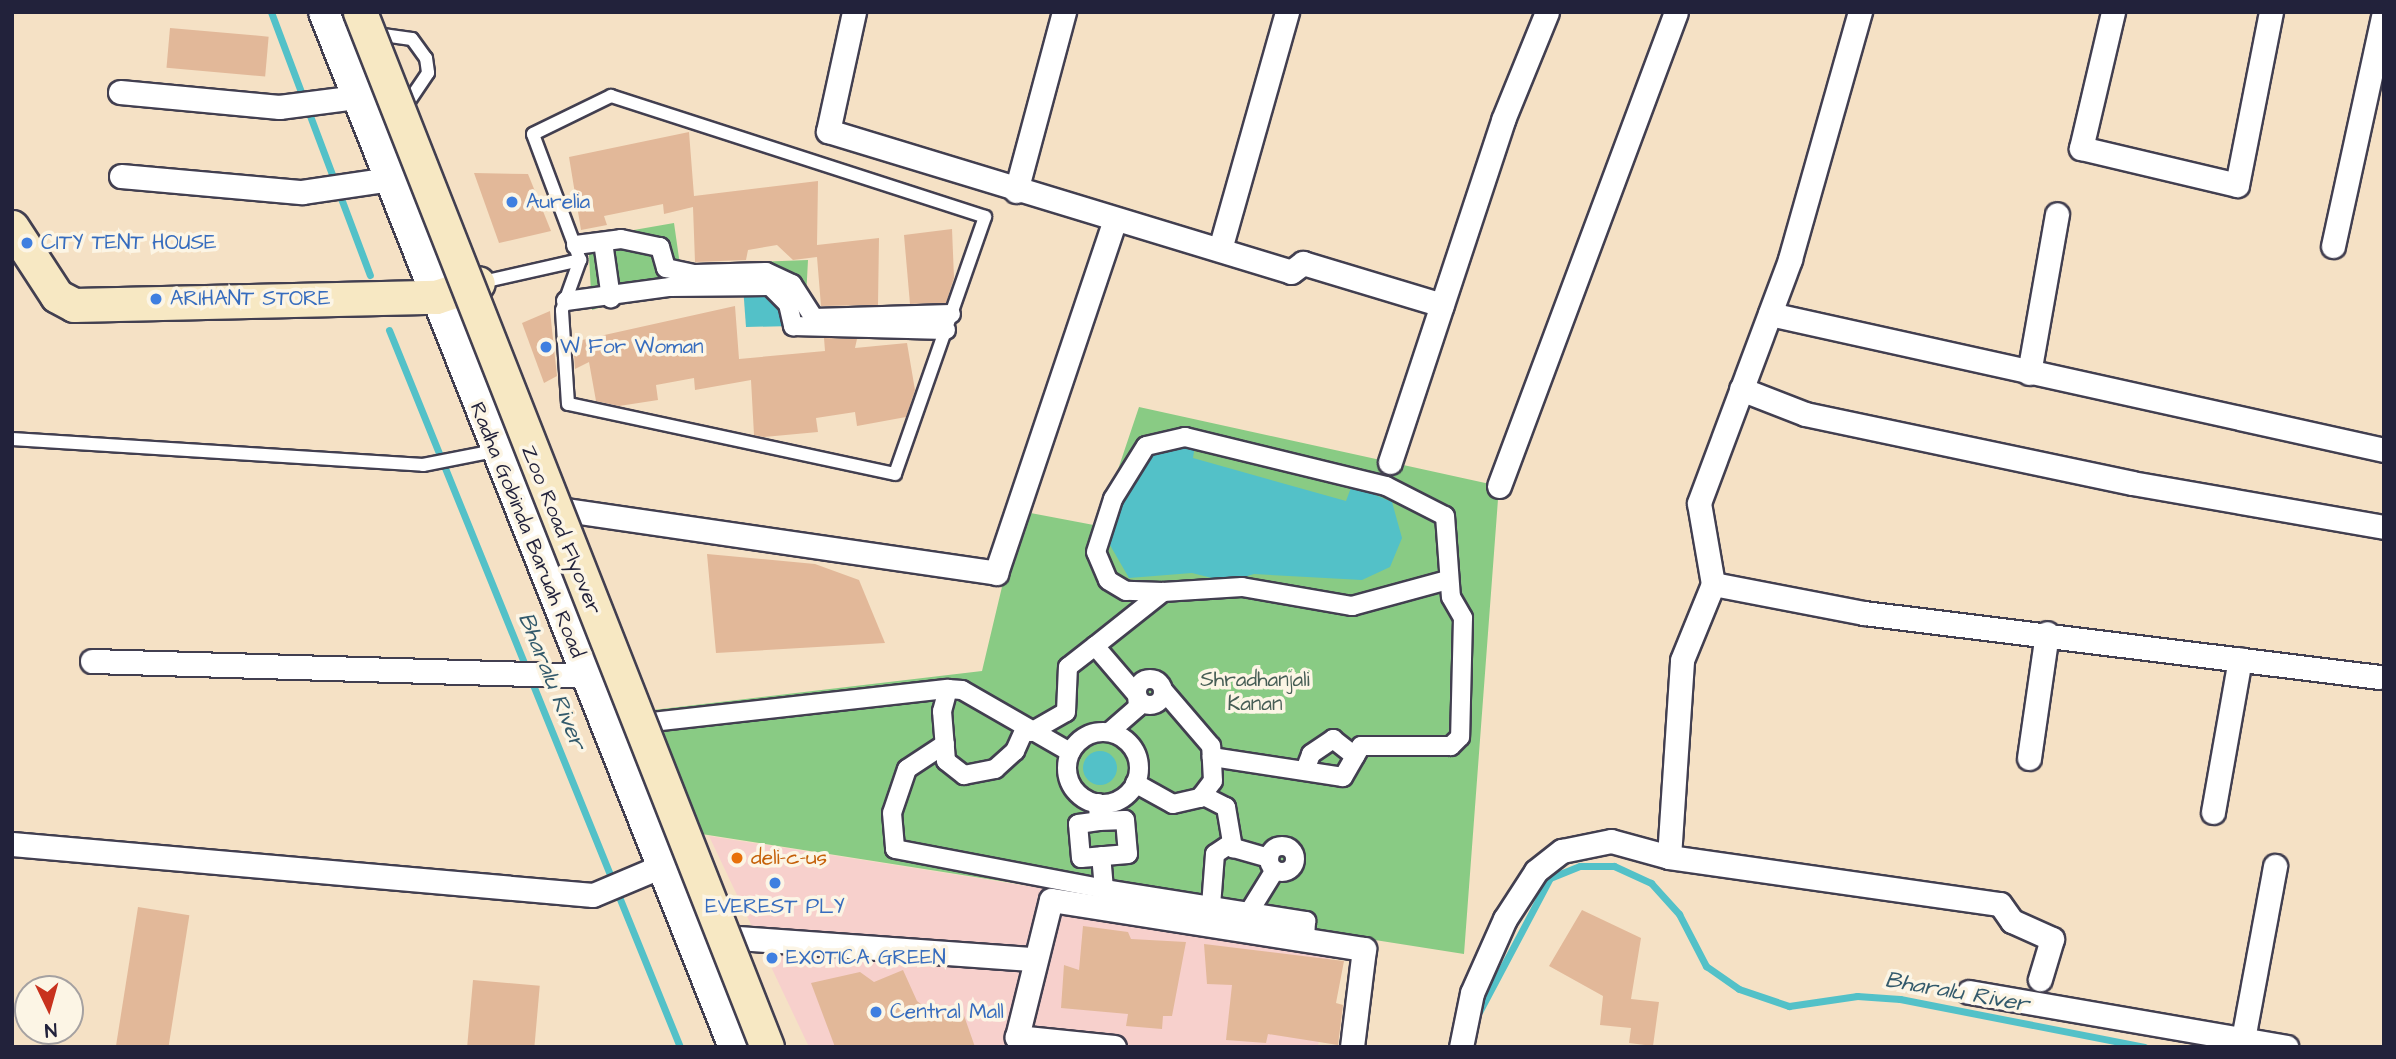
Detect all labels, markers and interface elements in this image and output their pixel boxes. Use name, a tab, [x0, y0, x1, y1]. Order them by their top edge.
place label: Aurelia	[526, 189, 590, 215]
marker: Aurelia	[504, 194, 520, 210]
place label: CITY TENT HOUSE	[41, 230, 216, 256]
marker: CITY TENT HOUSE	[19, 235, 35, 251]
place label: ARIHANT STORE	[170, 286, 330, 312]
marker: ARIHANT STORE	[148, 291, 164, 307]
place label: W For Woman	[560, 334, 704, 360]
marker: W For Woman	[538, 339, 554, 355]
street label: Radha Gobinda Baruah Road	[464, 399, 590, 661]
street label: Zoo Road Flyover	[516, 442, 606, 618]
water label: Bharalu River	[512, 608, 592, 754]
park label: Shradhanjali Kanan	[1200, 667, 1310, 717]
place label: deli-c-us	[751, 845, 827, 871]
marker: deli-c-us	[729, 850, 745, 866]
marker: EVEREST PLY	[767, 875, 783, 891]
place label: EVEREST PLY	[705, 894, 845, 920]
place label: EXOTICA GREEN	[786, 945, 946, 971]
marker: EXOTICA GREEN	[764, 950, 780, 966]
water label: Bharalu River	[1883, 966, 2031, 1018]
north arrow	[14, 975, 84, 1045]
place label: Central Mall	[890, 999, 1004, 1025]
marker: Central Mall	[868, 1004, 884, 1020]
text: N	[44, 1015, 58, 1043]

